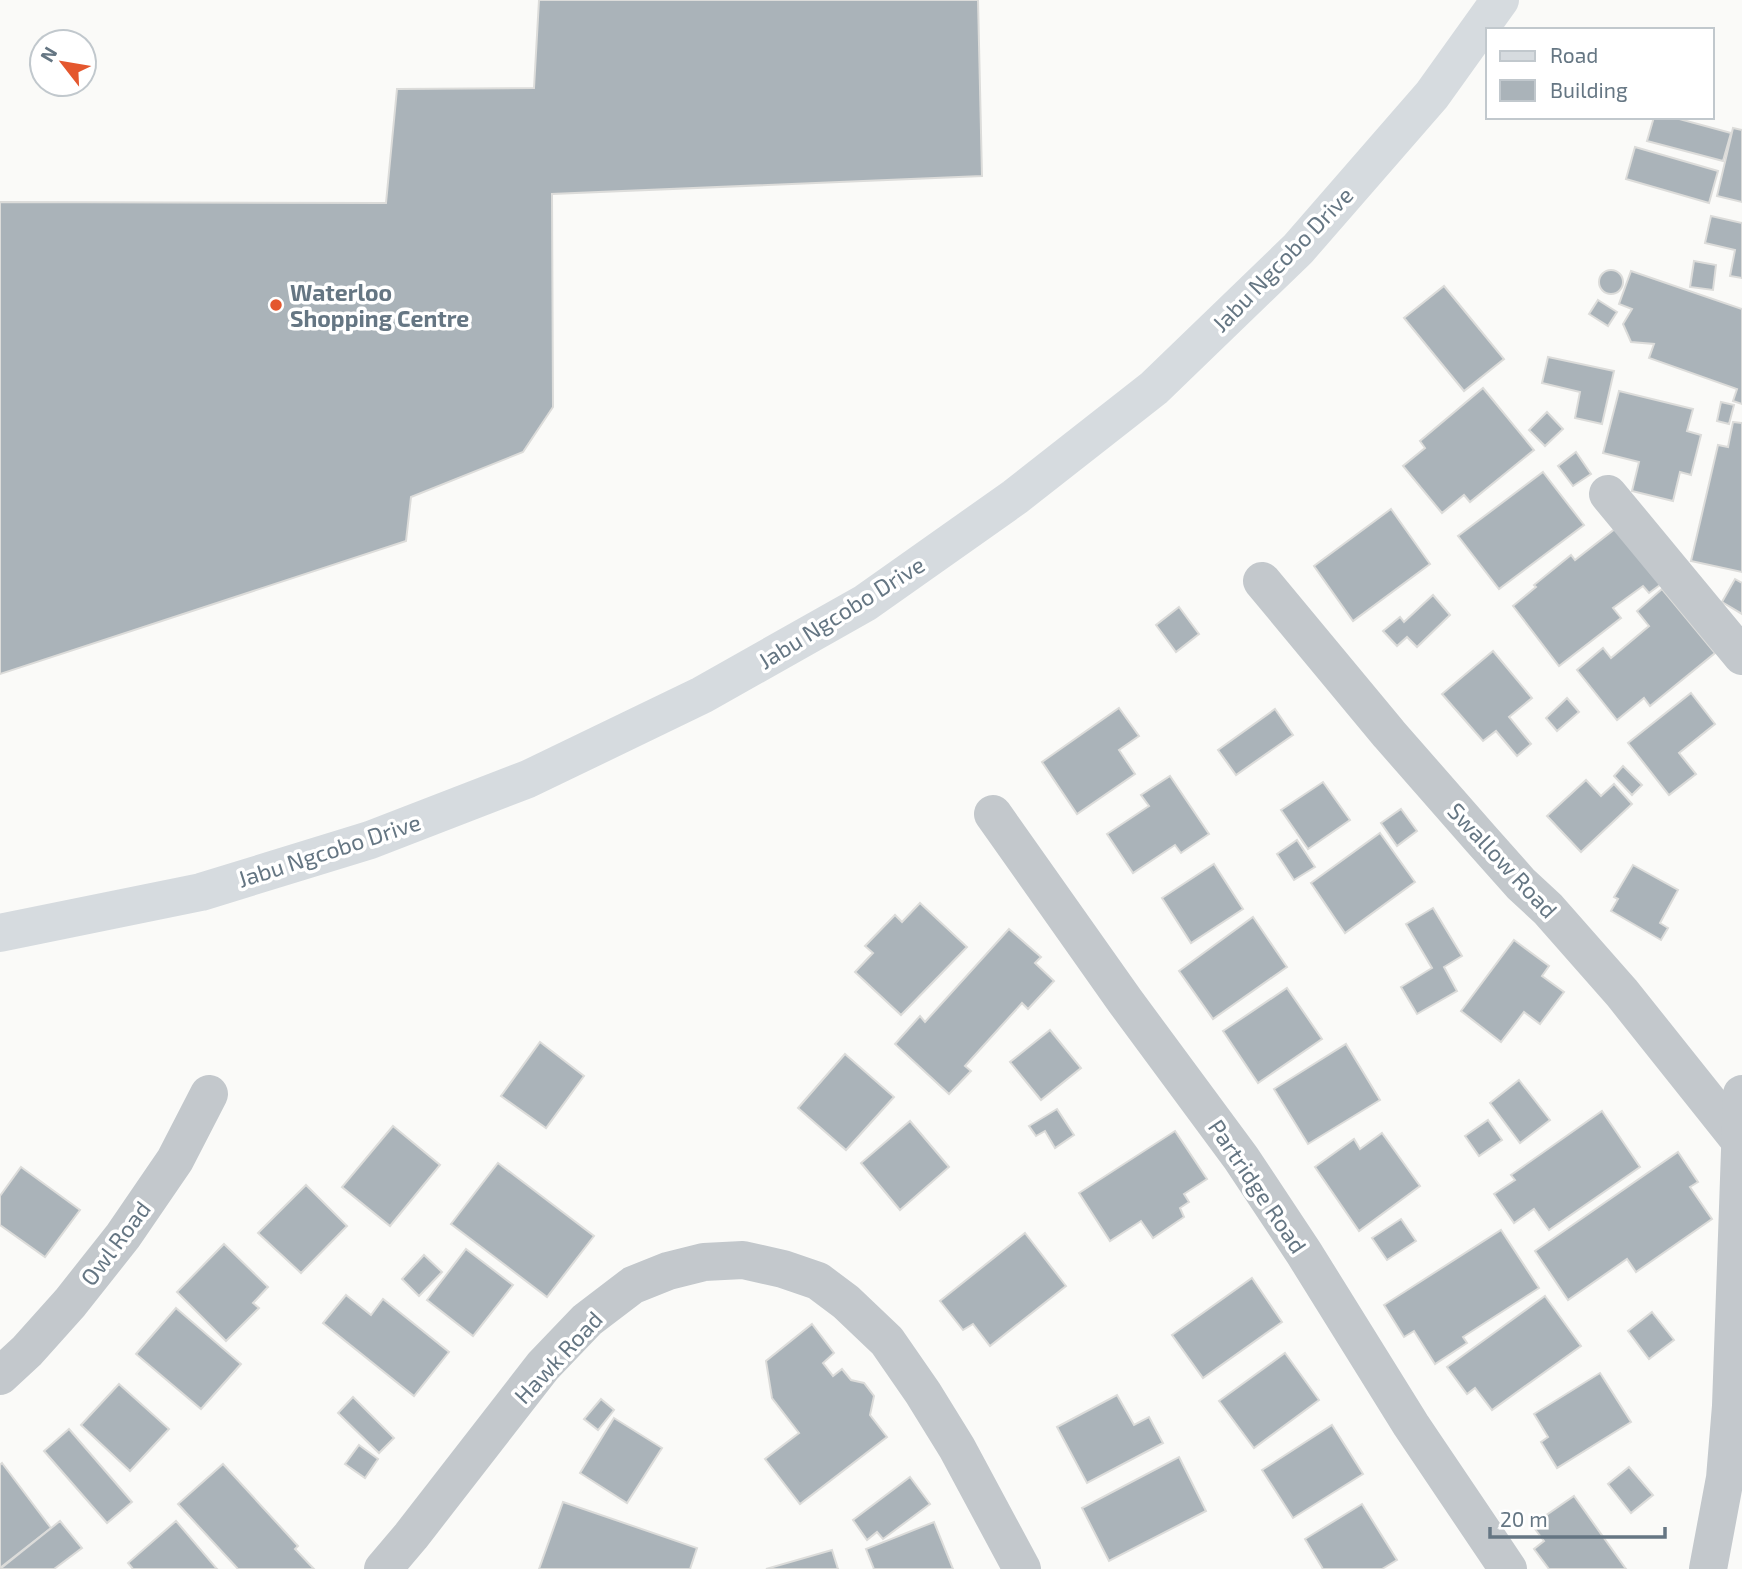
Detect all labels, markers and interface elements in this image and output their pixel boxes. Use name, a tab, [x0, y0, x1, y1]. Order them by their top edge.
north arrow	[28, 28, 98, 98]
legend	[1486, 28, 1714, 119]
text: N	[35, 42, 61, 66]
text: Road	[1550, 42, 1598, 67]
text: Building	[1550, 77, 1628, 102]
street label: Jabu Ngcobo Drive	[1206, 181, 1358, 337]
place label: Waterloo Shopping Centre	[290, 278, 469, 332]
marker: Waterloo Shopping Centre	[268, 297, 284, 313]
street label: Jabu Ngcobo Drive	[753, 550, 929, 674]
street label: Swallow Road	[1442, 796, 1564, 924]
street label: Jabu Ngcobo Drive	[234, 807, 424, 893]
street label: Partridge Road	[1203, 1114, 1313, 1258]
street label: Owl Road	[74, 1195, 156, 1291]
street label: Hawk Road	[508, 1305, 608, 1409]
scale bar	[1490, 1496, 1665, 1540]
text: 20 m	[1500, 1506, 1548, 1531]

